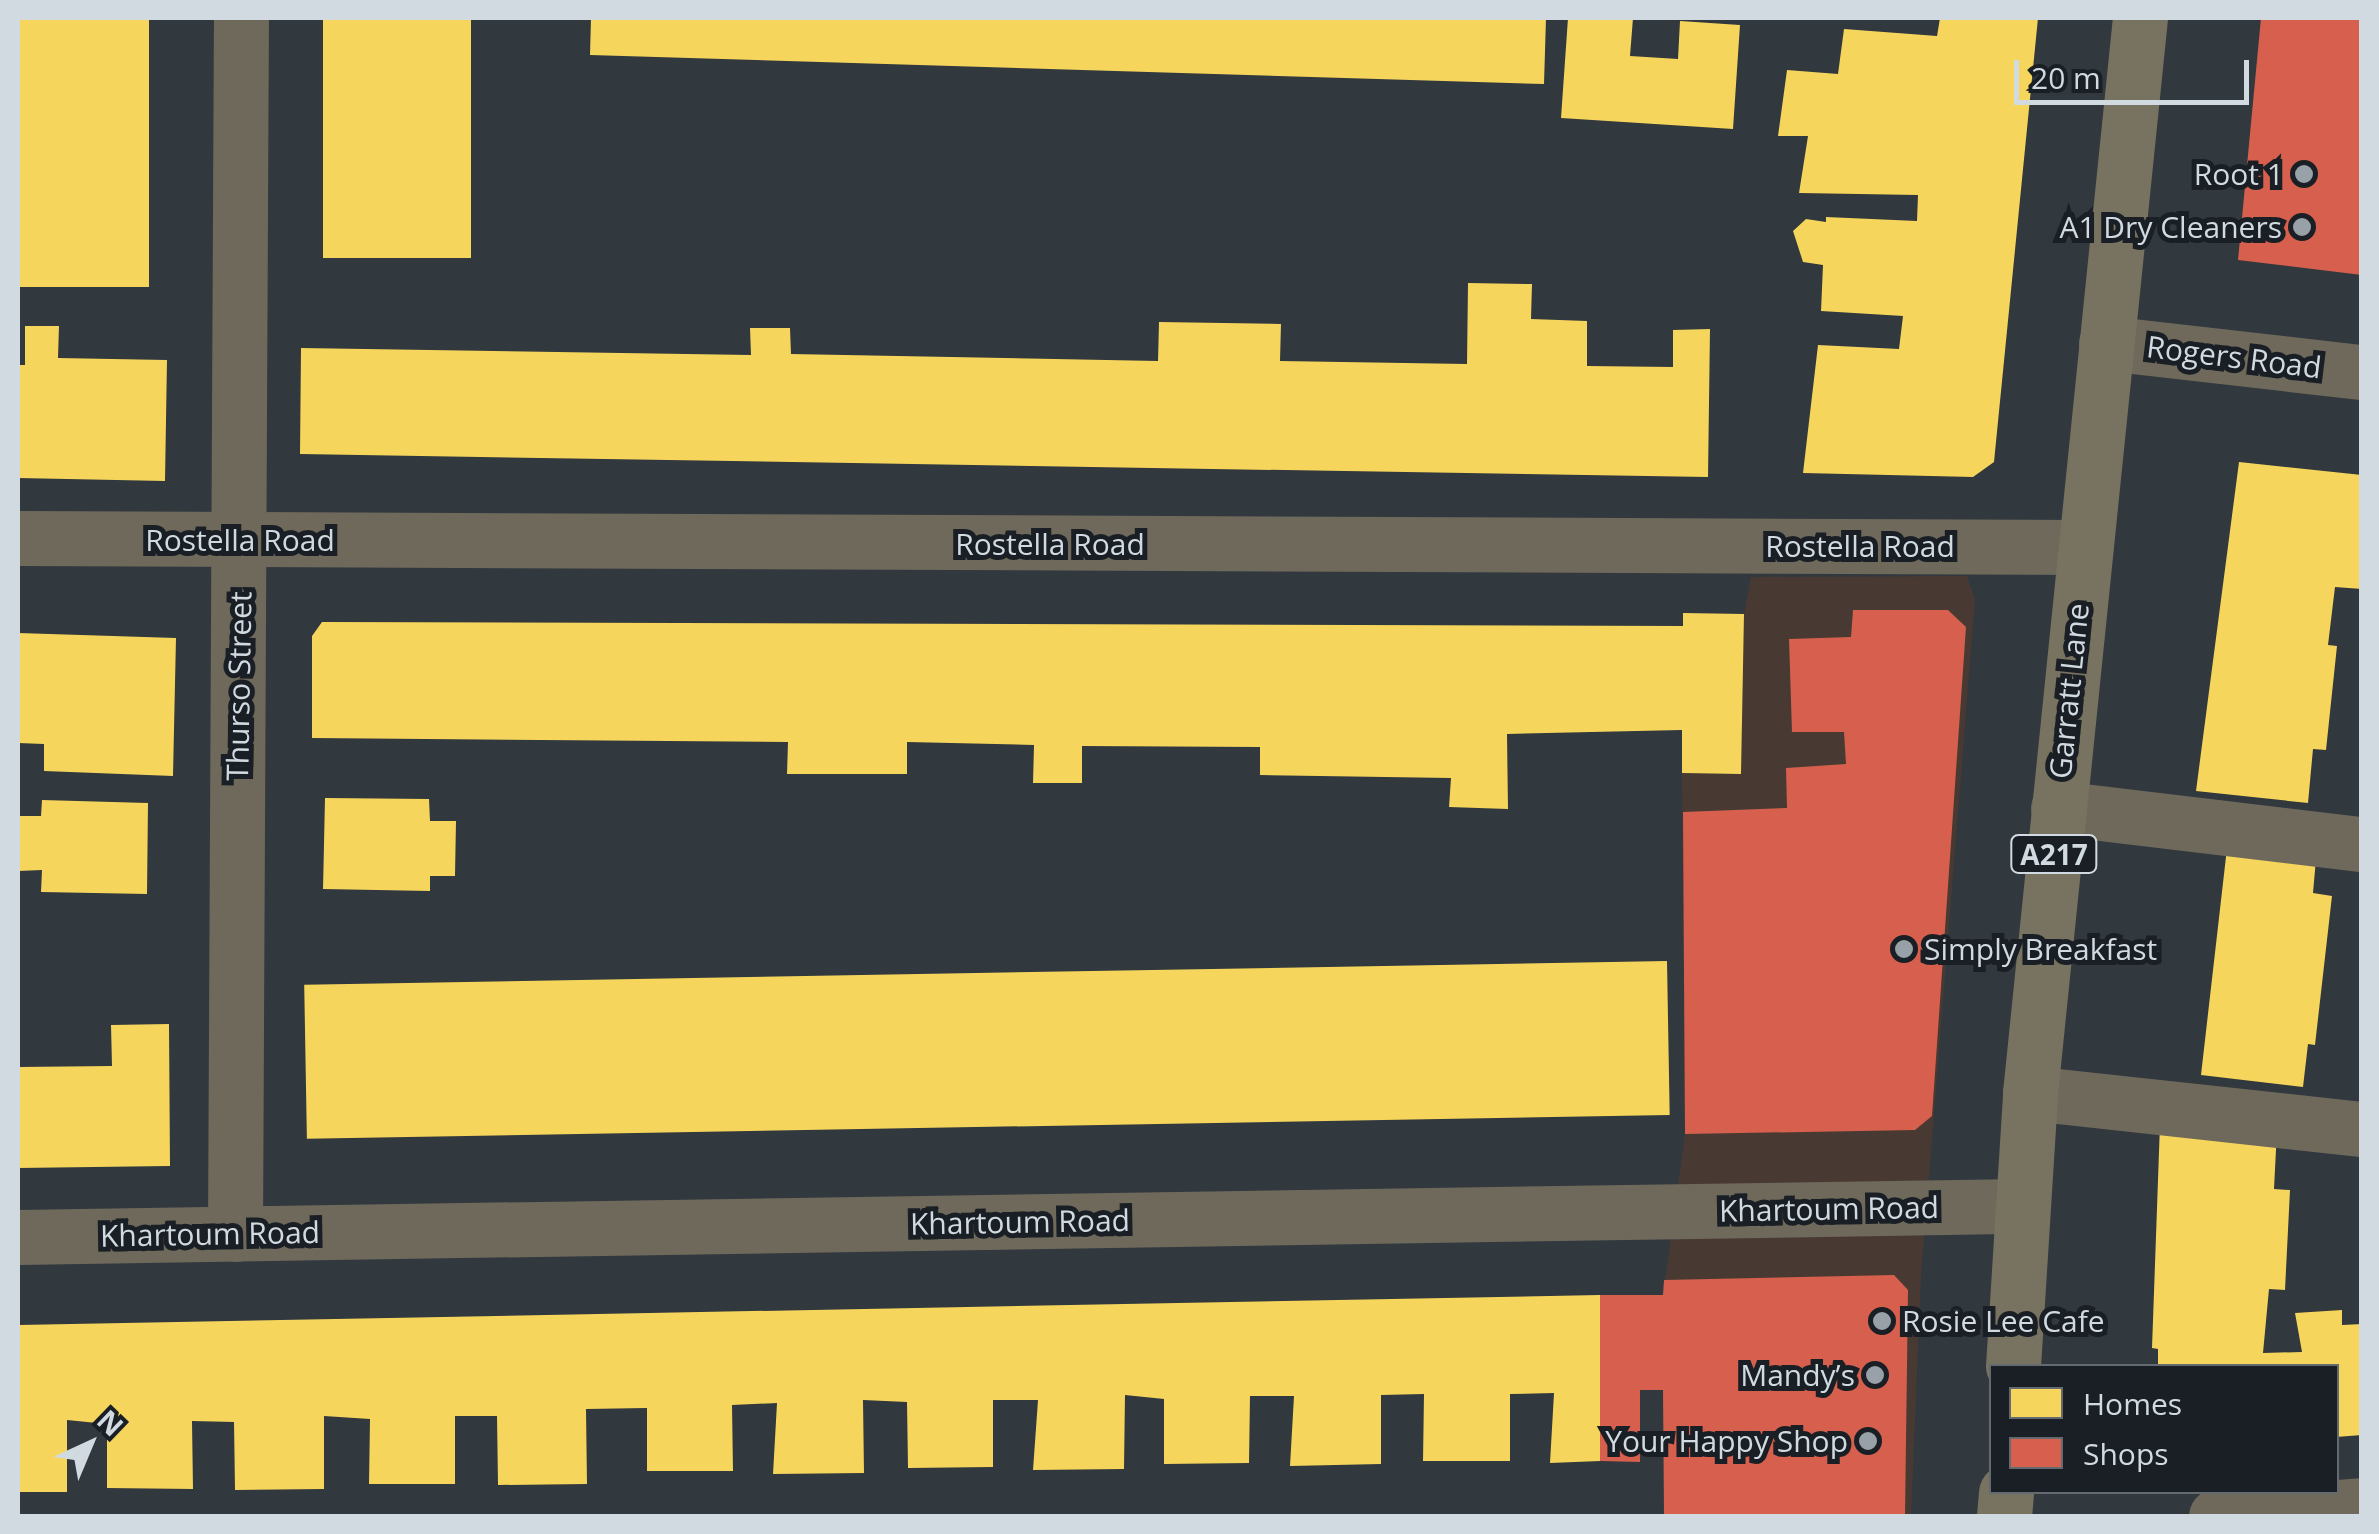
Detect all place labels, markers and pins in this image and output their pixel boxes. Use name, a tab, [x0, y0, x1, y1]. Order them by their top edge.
place label: Root 1	[2194, 156, 2284, 192]
marker: Root 1	[2293, 163, 2315, 185]
place label: A1 Dry Cleaners	[2059, 209, 2282, 245]
marker: A1 Dry Cleaners	[2291, 216, 2313, 238]
place label: Simply Breakfast	[1924, 931, 2157, 967]
marker: Simply Breakfast	[1893, 938, 1915, 960]
place label: Rosie Lee Cafe	[1902, 1303, 2105, 1339]
marker: Rosie Lee Cafe	[1871, 1310, 1893, 1332]
place label: Mandy’s	[1740, 1357, 1855, 1393]
marker: Mandy’s	[1864, 1364, 1886, 1386]
place label: Your Happy Shop	[1605, 1423, 1848, 1459]
marker: Your Happy Shop	[1857, 1430, 1879, 1452]

